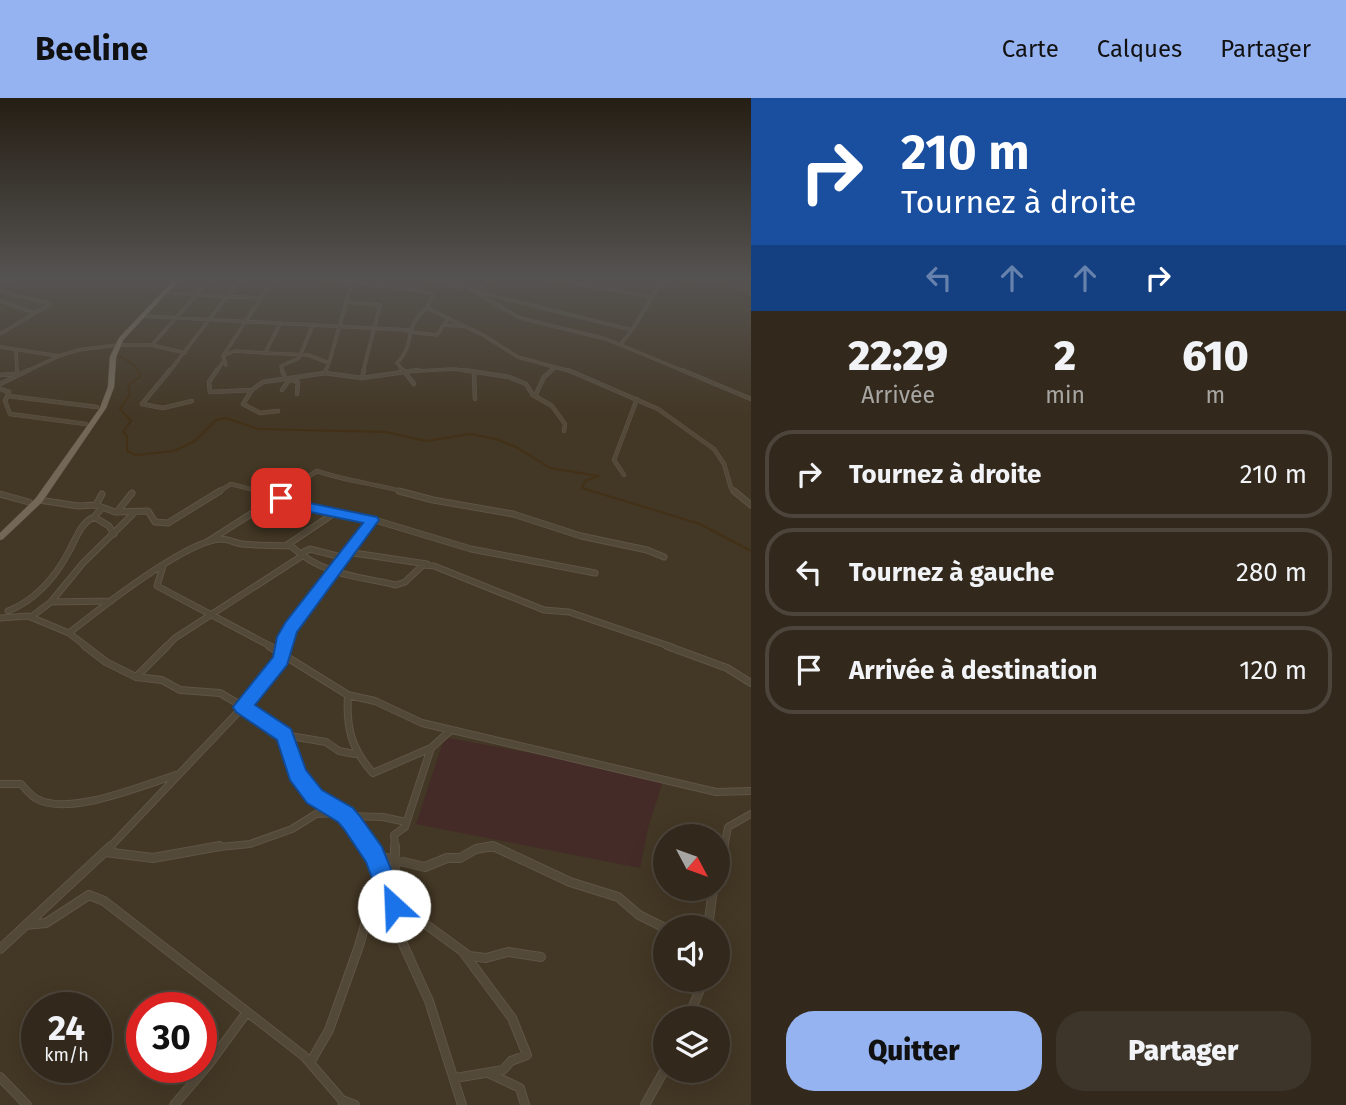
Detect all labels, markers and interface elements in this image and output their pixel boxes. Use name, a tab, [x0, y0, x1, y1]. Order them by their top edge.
text: Beeline	[35, 29, 148, 69]
text: Carte	[1002, 35, 1059, 63]
text: Calques	[1097, 35, 1182, 63]
text: Partager	[1220, 35, 1311, 63]
text: 210 m	[901, 123, 1030, 182]
icon: right	[786, 126, 877, 217]
text: Tournez à droite	[901, 183, 1137, 221]
icon: left	[920, 259, 958, 297]
icon: ahead	[993, 259, 1031, 297]
icon: ahead	[1066, 259, 1104, 297]
icon: right	[1139, 259, 1177, 297]
text: 22:29	[848, 331, 948, 381]
text: 2	[1054, 331, 1076, 381]
text: 610	[1182, 331, 1249, 381]
text: Arrivée	[861, 381, 935, 409]
text: min	[1045, 381, 1085, 409]
text: m	[1206, 381, 1225, 409]
icon: right	[790, 455, 828, 493]
text: Tournez à droite	[849, 459, 1041, 490]
text: 210 m	[1240, 459, 1307, 490]
pin	[251, 468, 311, 528]
icon: arrive	[262, 479, 300, 517]
icon: left	[790, 553, 828, 591]
text: Tournez à gauche	[849, 557, 1054, 588]
text: 280 m	[1236, 557, 1307, 588]
icon: arrive	[790, 651, 828, 689]
text: Arrivée à destination	[849, 655, 1098, 686]
text: 120 m	[1239, 655, 1307, 686]
north arrow	[653, 824, 730, 901]
map controls	[653, 824, 730, 1083]
position arrow	[357, 869, 431, 943]
button: sound	[653, 915, 730, 992]
speed limit sign: 30	[126, 992, 217, 1083]
button: layers	[653, 1006, 730, 1083]
text: 24	[48, 1007, 85, 1049]
button: Quitter	[786, 1011, 1042, 1091]
button: Partager	[1056, 1011, 1311, 1091]
text: km/h	[44, 1044, 89, 1066]

